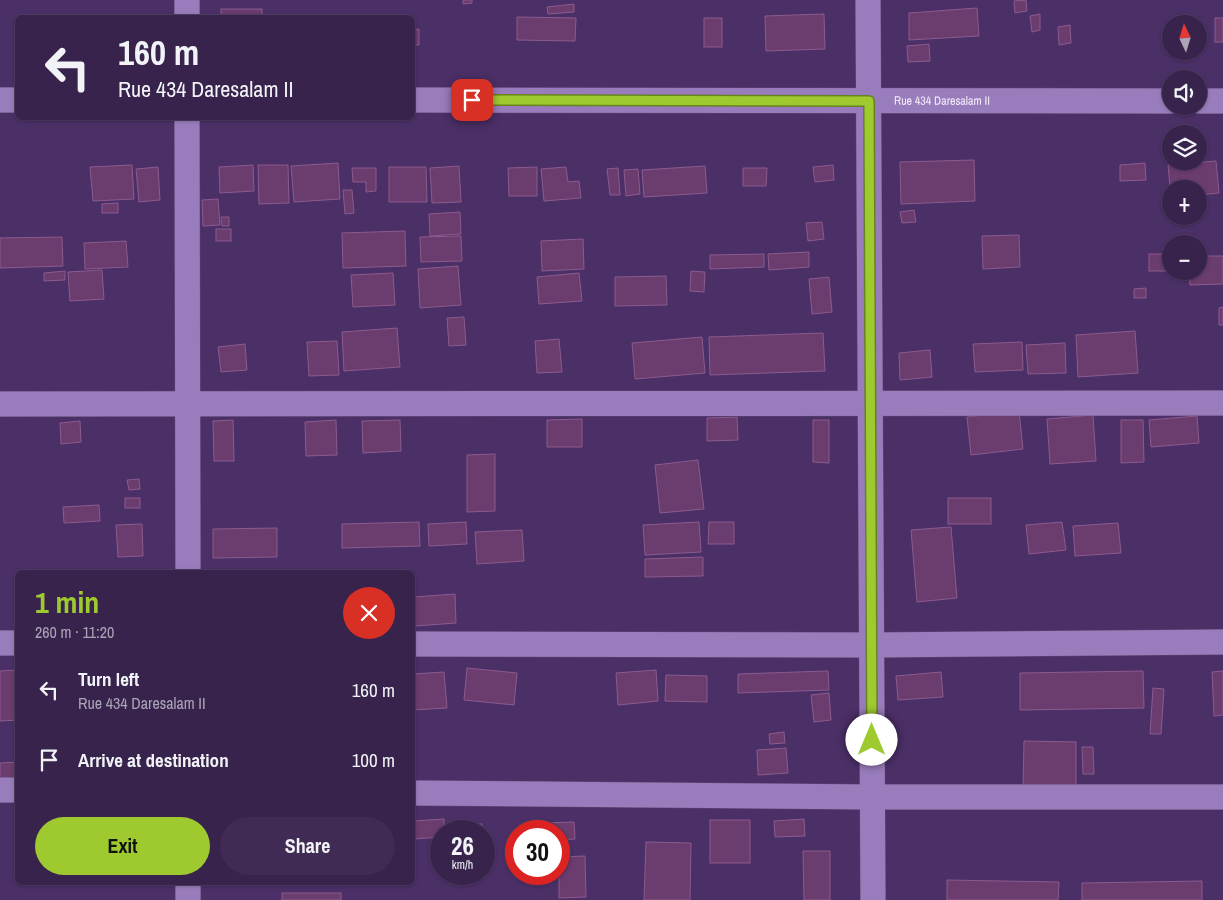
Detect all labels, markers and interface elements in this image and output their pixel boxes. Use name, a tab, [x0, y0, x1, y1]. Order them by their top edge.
north arrow	[1162, 15, 1208, 60]
map controls	[1162, 15, 1207, 280]
text: 160 m	[118, 29, 199, 76]
icon: left	[35, 35, 100, 100]
button: sound	[1162, 70, 1207, 115]
text: Rue 434 Daresalam II	[118, 74, 293, 104]
pin	[451, 79, 493, 121]
icon: arrive	[458, 86, 486, 114]
street label: Rue 434 Daresalam II	[894, 93, 990, 109]
button: layers	[1162, 125, 1207, 170]
button: +	[1162, 180, 1207, 225]
button: −	[1162, 235, 1207, 280]
text: 1 min	[35, 582, 99, 622]
button: close	[343, 587, 395, 639]
text: 260 m · 11:20	[35, 621, 114, 643]
text: Turn left	[78, 666, 139, 692]
icon: left	[35, 676, 63, 704]
text: 160 m	[352, 677, 395, 703]
text: Rue 434 Daresalam II	[78, 692, 206, 714]
position arrow	[845, 713, 897, 765]
icon: arrive	[35, 746, 63, 774]
text: Arrive at destination	[78, 747, 229, 773]
text: 100 m	[352, 747, 395, 773]
button: Exit	[35, 817, 210, 875]
button: Share	[220, 817, 395, 875]
speed limit sign: 30	[505, 820, 570, 885]
text: 26	[451, 829, 474, 863]
text: km/h	[452, 857, 473, 873]

